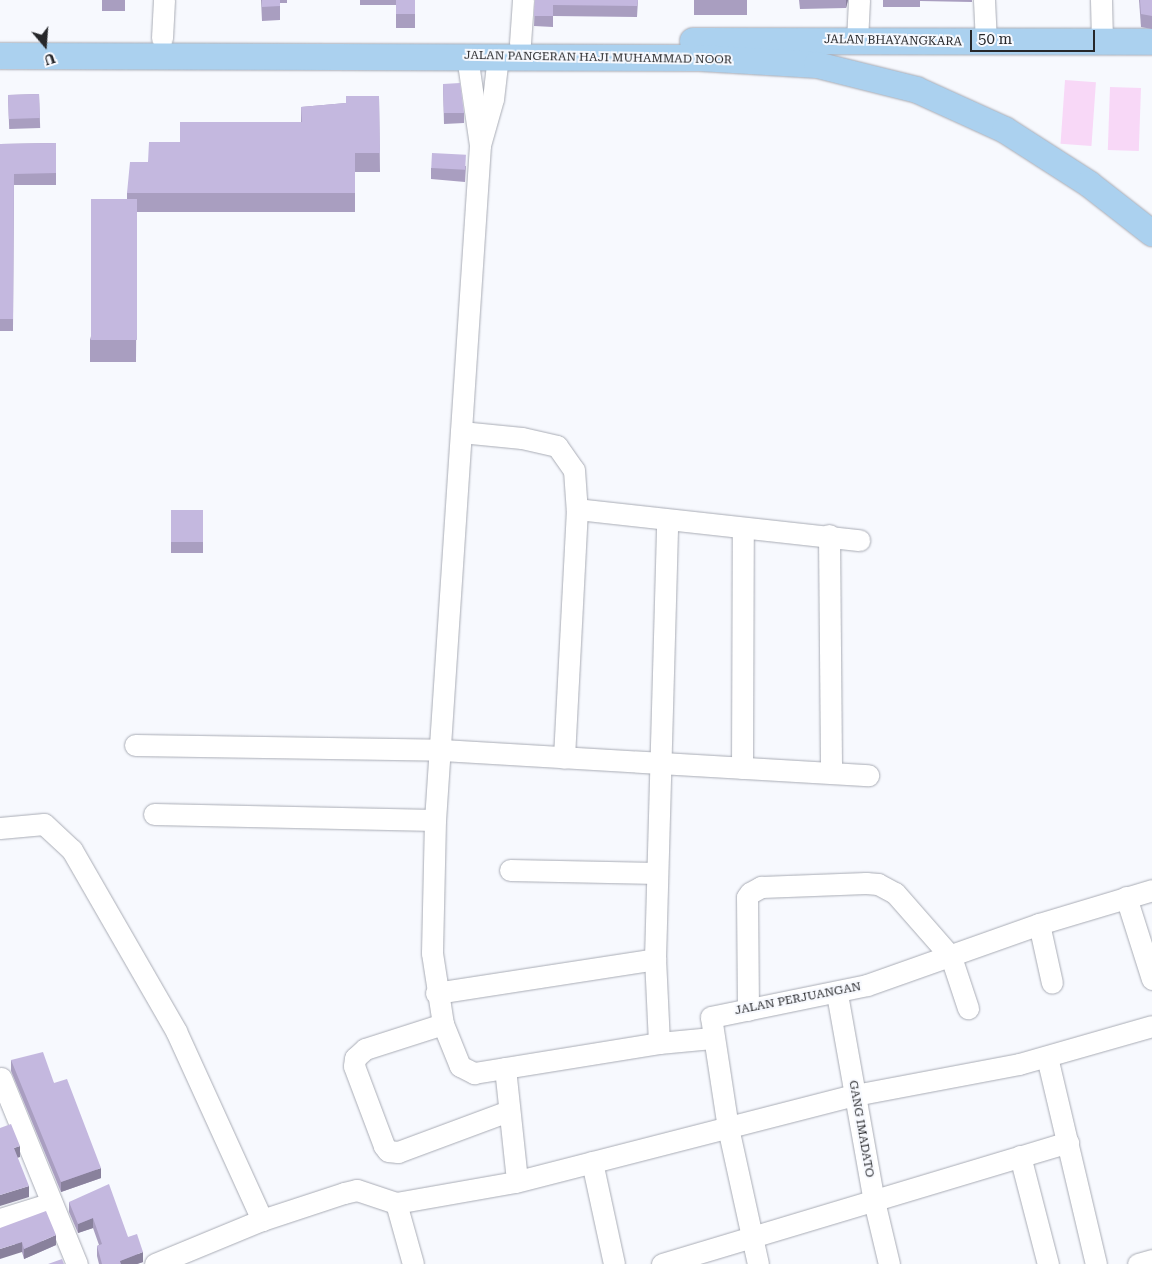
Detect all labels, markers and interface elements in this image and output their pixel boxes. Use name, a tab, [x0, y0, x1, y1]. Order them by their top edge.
north arrow	[20, 20, 70, 70]
scale bar	[972, 20, 1097, 52]
text: 50 m	[978, 30, 1012, 48]
street label: JALAN BHAYANGKARA	[824, 33, 962, 49]
street label: JALAN PANGERAN HAJI MUHAMMAD NOOR	[464, 48, 732, 68]
text: U	[42, 50, 57, 69]
street label: JALAN PERJUANGAN	[734, 980, 862, 1018]
street label: GANG IMADATO	[845, 1079, 877, 1179]

